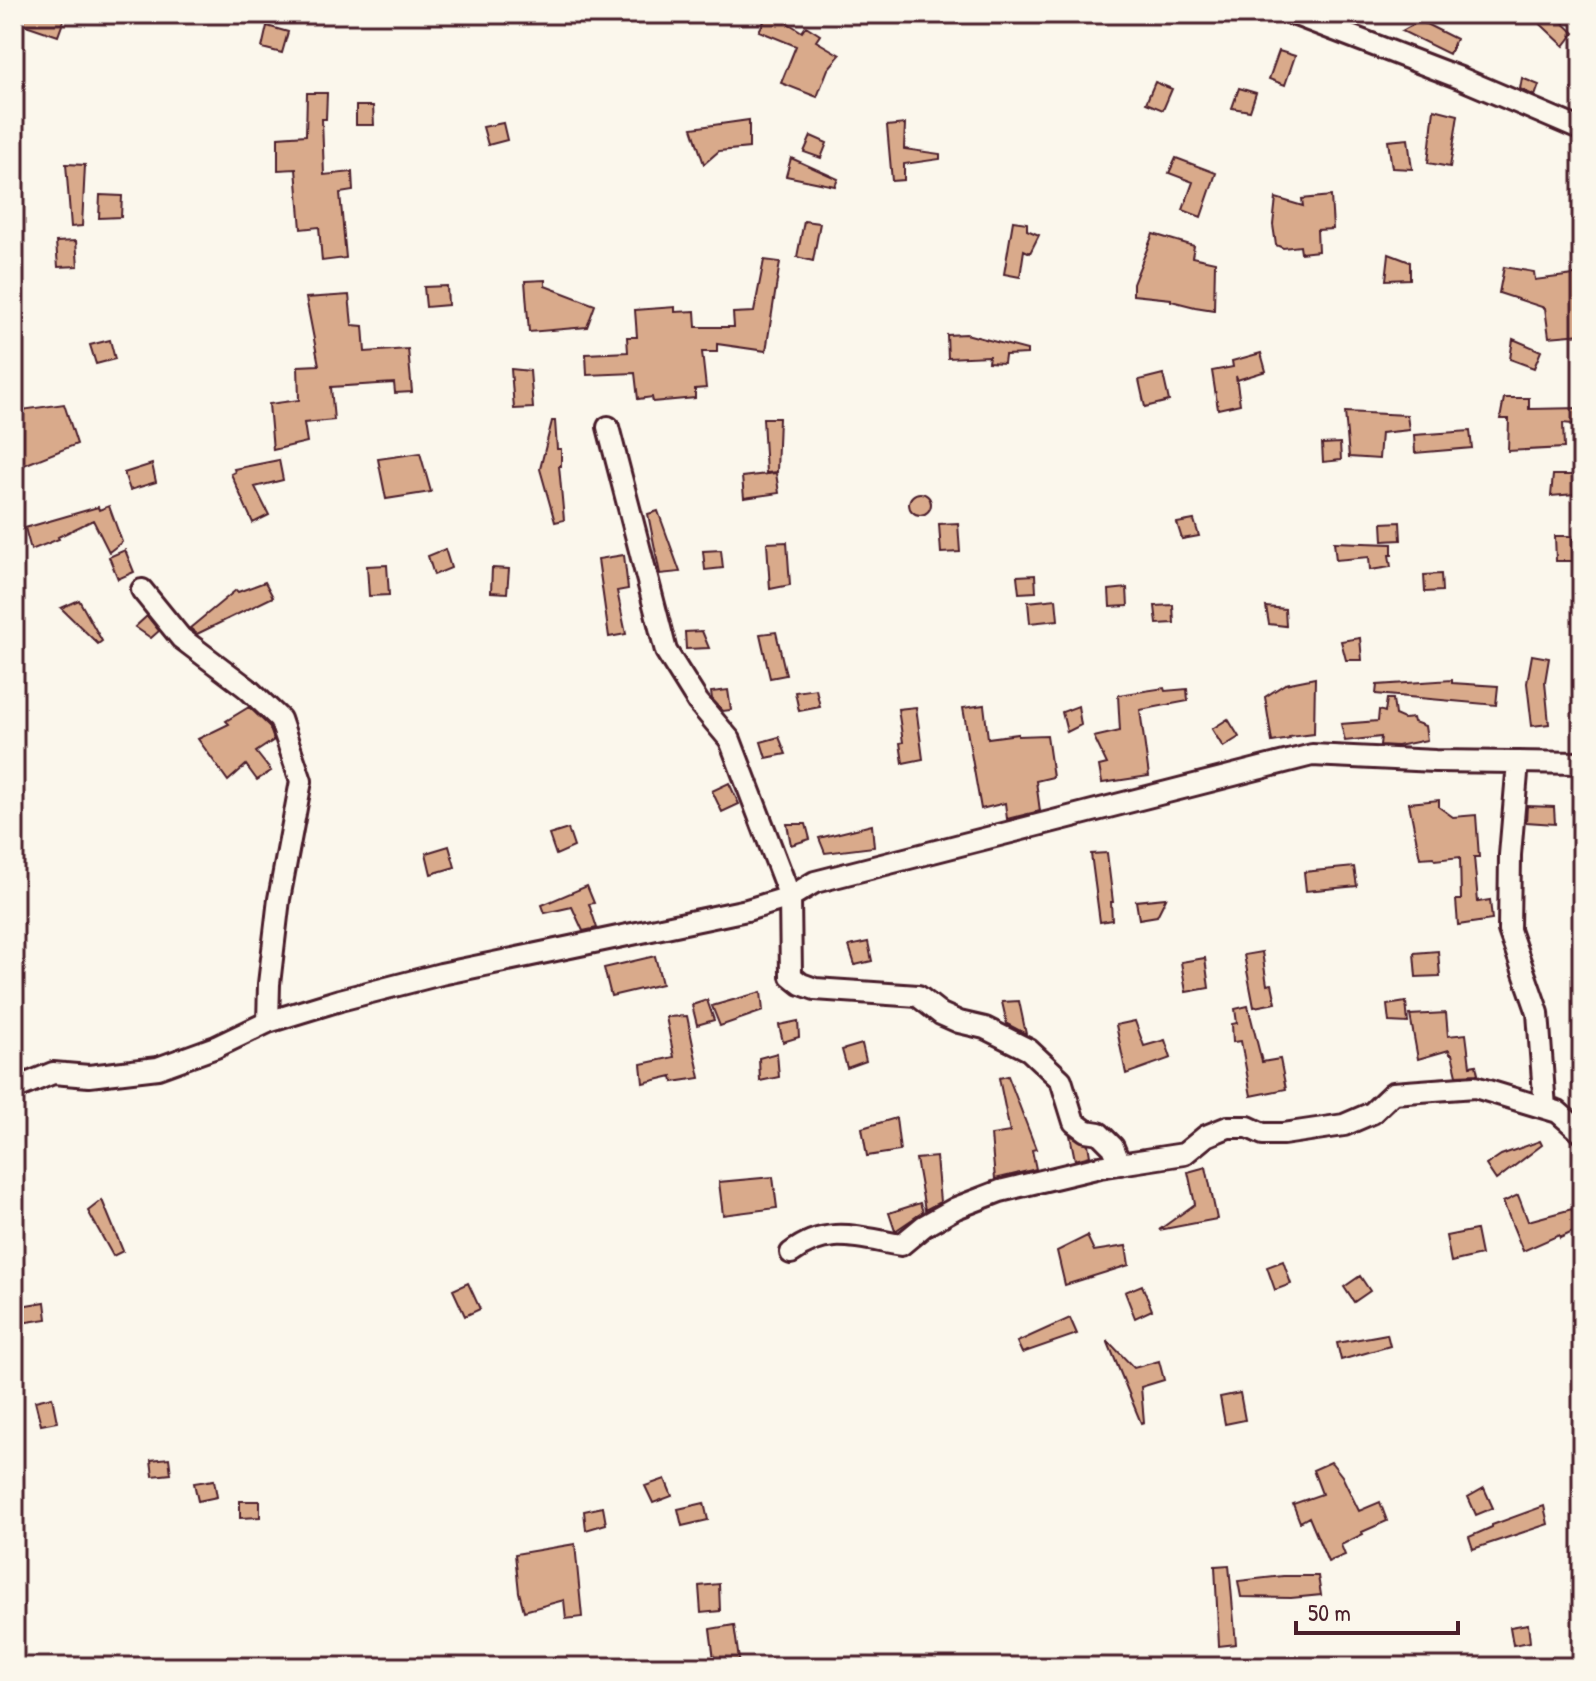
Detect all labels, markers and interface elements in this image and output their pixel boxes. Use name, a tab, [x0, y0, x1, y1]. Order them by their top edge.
scale bar	[1296, 1585, 1458, 1635]
text: 50 m	[1308, 1596, 1351, 1628]

